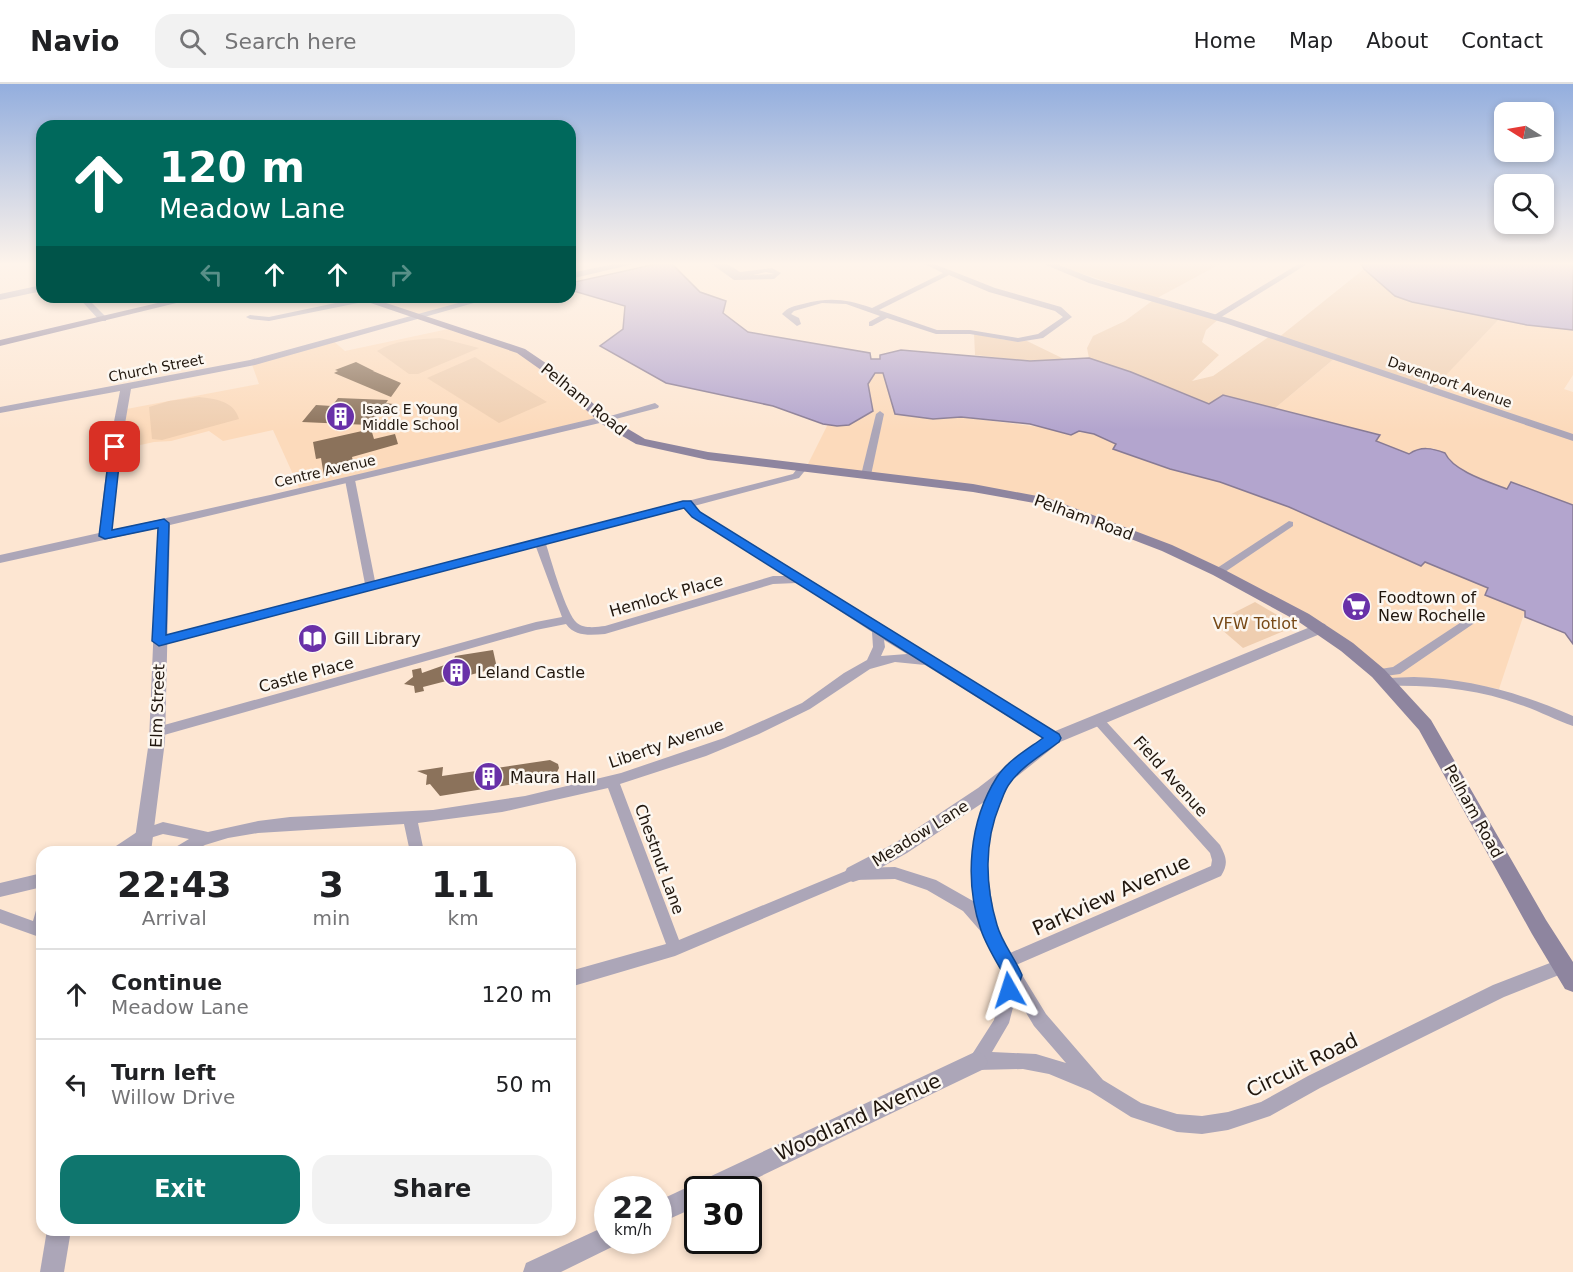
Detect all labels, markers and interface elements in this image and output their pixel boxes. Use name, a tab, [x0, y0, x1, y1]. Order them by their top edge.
search box	[155, 14, 575, 68]
text: Navio	[30, 25, 119, 58]
icon: search	[176, 25, 209, 58]
text: Search here	[224, 29, 357, 54]
text: Home	[1194, 29, 1256, 53]
text: Map	[1289, 29, 1333, 53]
text: About	[1366, 29, 1428, 53]
text: Contact	[1461, 29, 1543, 53]
north arrow	[1494, 102, 1554, 162]
map controls	[1494, 102, 1554, 234]
text: 120 m	[159, 143, 305, 192]
icon: ahead	[60, 144, 138, 222]
button: search	[1494, 174, 1554, 234]
text: Meadow Lane	[159, 193, 345, 224]
icon: left	[195, 258, 228, 291]
icon: ahead	[258, 258, 291, 291]
icon: ahead	[321, 258, 354, 291]
icon: right	[384, 258, 417, 291]
street label: Church Street	[107, 351, 205, 385]
street label: Davenport Avenue	[1386, 353, 1514, 411]
street label: Pelham Road	[537, 359, 630, 440]
building icon: Isaac E Young Middle School	[325, 401, 357, 433]
place label: Isaac E Young Middle School	[362, 401, 459, 433]
pin	[89, 421, 140, 472]
icon: arrive	[98, 430, 131, 463]
street label: Centre Avenue	[273, 452, 377, 490]
street label: Pelham Road	[1032, 491, 1136, 544]
street label: Hemlock Place	[607, 570, 725, 621]
place label: Foodtown of New Rochelle	[1378, 588, 1486, 625]
supermarket icon: Foodtown of New Rochelle	[1341, 590, 1373, 622]
park label: VFW Totlot	[1213, 614, 1297, 633]
library icon: Gill Library	[297, 622, 329, 654]
place label: Gill Library	[334, 629, 421, 648]
street label: Castle Place	[257, 653, 356, 696]
building icon: Leland Castle	[440, 656, 472, 688]
place label: Leland Castle	[477, 663, 585, 682]
street label: Elm Street	[147, 664, 168, 748]
street label: Liberty Avenue	[606, 715, 726, 772]
street label: Field Avenue	[1130, 732, 1212, 820]
building icon: Maura Hall	[473, 761, 505, 793]
street label: Pelham Road	[1440, 761, 1507, 861]
place label: Maura Hall	[510, 768, 596, 787]
street label: Meadow Lane	[868, 796, 972, 871]
street label: Chestnut Lane	[631, 801, 688, 917]
street label: Parkview Avenue	[1028, 849, 1194, 941]
text: 22:43	[117, 864, 232, 905]
text: 3	[319, 864, 344, 905]
text: 1.1	[431, 864, 495, 905]
text: Arrival	[142, 906, 207, 930]
text: min	[313, 906, 350, 930]
text: km	[448, 906, 479, 930]
position arrow	[977, 958, 1041, 1022]
text: Continue	[111, 970, 222, 995]
icon: ahead	[60, 978, 93, 1011]
text: 120 m	[482, 982, 552, 1007]
text: Meadow Lane	[111, 995, 249, 1019]
street label: Circuit Road	[1242, 1028, 1362, 1102]
text: Turn left	[111, 1060, 216, 1085]
icon: left	[60, 1068, 93, 1101]
street label: Woodland Avenue	[772, 1068, 944, 1166]
text: 50 m	[496, 1072, 552, 1097]
text: Willow Drive	[111, 1085, 235, 1109]
button: Exit	[60, 1155, 300, 1224]
button: Share	[312, 1155, 552, 1224]
speed limit sign: 30	[684, 1176, 762, 1254]
text: 22	[612, 1190, 654, 1225]
text: km/h	[614, 1221, 652, 1239]

